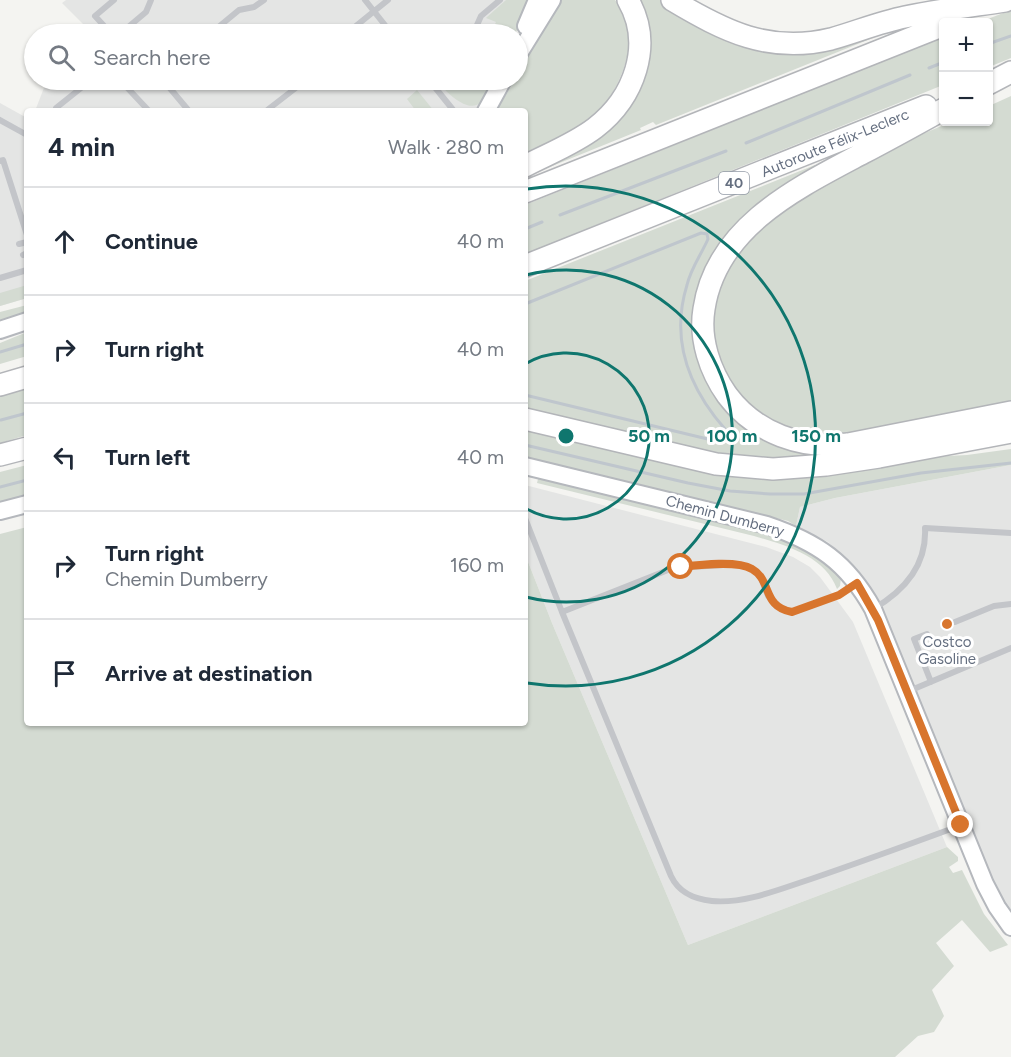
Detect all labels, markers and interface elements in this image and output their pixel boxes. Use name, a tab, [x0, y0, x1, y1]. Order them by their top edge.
map controls	[939, 18, 993, 126]
button: +	[939, 18, 993, 72]
search box	[24, 24, 528, 90]
icon: search	[45, 41, 78, 74]
text: Search here	[93, 44, 211, 71]
button: −	[939, 72, 993, 126]
street label: Autoroute Félix-Leclerc	[759, 105, 911, 181]
text: 4 min	[48, 131, 115, 163]
text: Walk · 280 m	[388, 135, 504, 159]
road number: 40	[719, 172, 749, 194]
icon: ahead	[48, 225, 81, 258]
text: Continue	[105, 228, 198, 255]
text: 40 m	[457, 229, 504, 253]
icon: right	[48, 333, 81, 366]
text: Turn right	[105, 336, 204, 363]
text: 40 m	[457, 337, 504, 361]
text: 50 m	[628, 425, 670, 447]
text: 100 m	[707, 425, 757, 447]
text: 150 m	[791, 425, 841, 447]
centre of rings	[556, 426, 576, 446]
icon: left	[48, 441, 81, 474]
text: Turn left	[105, 444, 191, 471]
text: 40 m	[457, 445, 504, 469]
street label: Chemin Dumberry	[664, 491, 786, 541]
text: Turn right	[105, 540, 204, 567]
icon: right	[48, 549, 81, 582]
text: 160 m	[450, 553, 504, 577]
route start	[667, 553, 693, 579]
text: Chemin Dumberry	[105, 567, 268, 591]
marker: Costco Gasoline	[940, 617, 954, 631]
place label: Costco Gasoline	[918, 633, 976, 668]
icon: arrive	[48, 657, 81, 690]
text: Arrive at destination	[105, 660, 313, 687]
route end	[947, 811, 973, 837]

